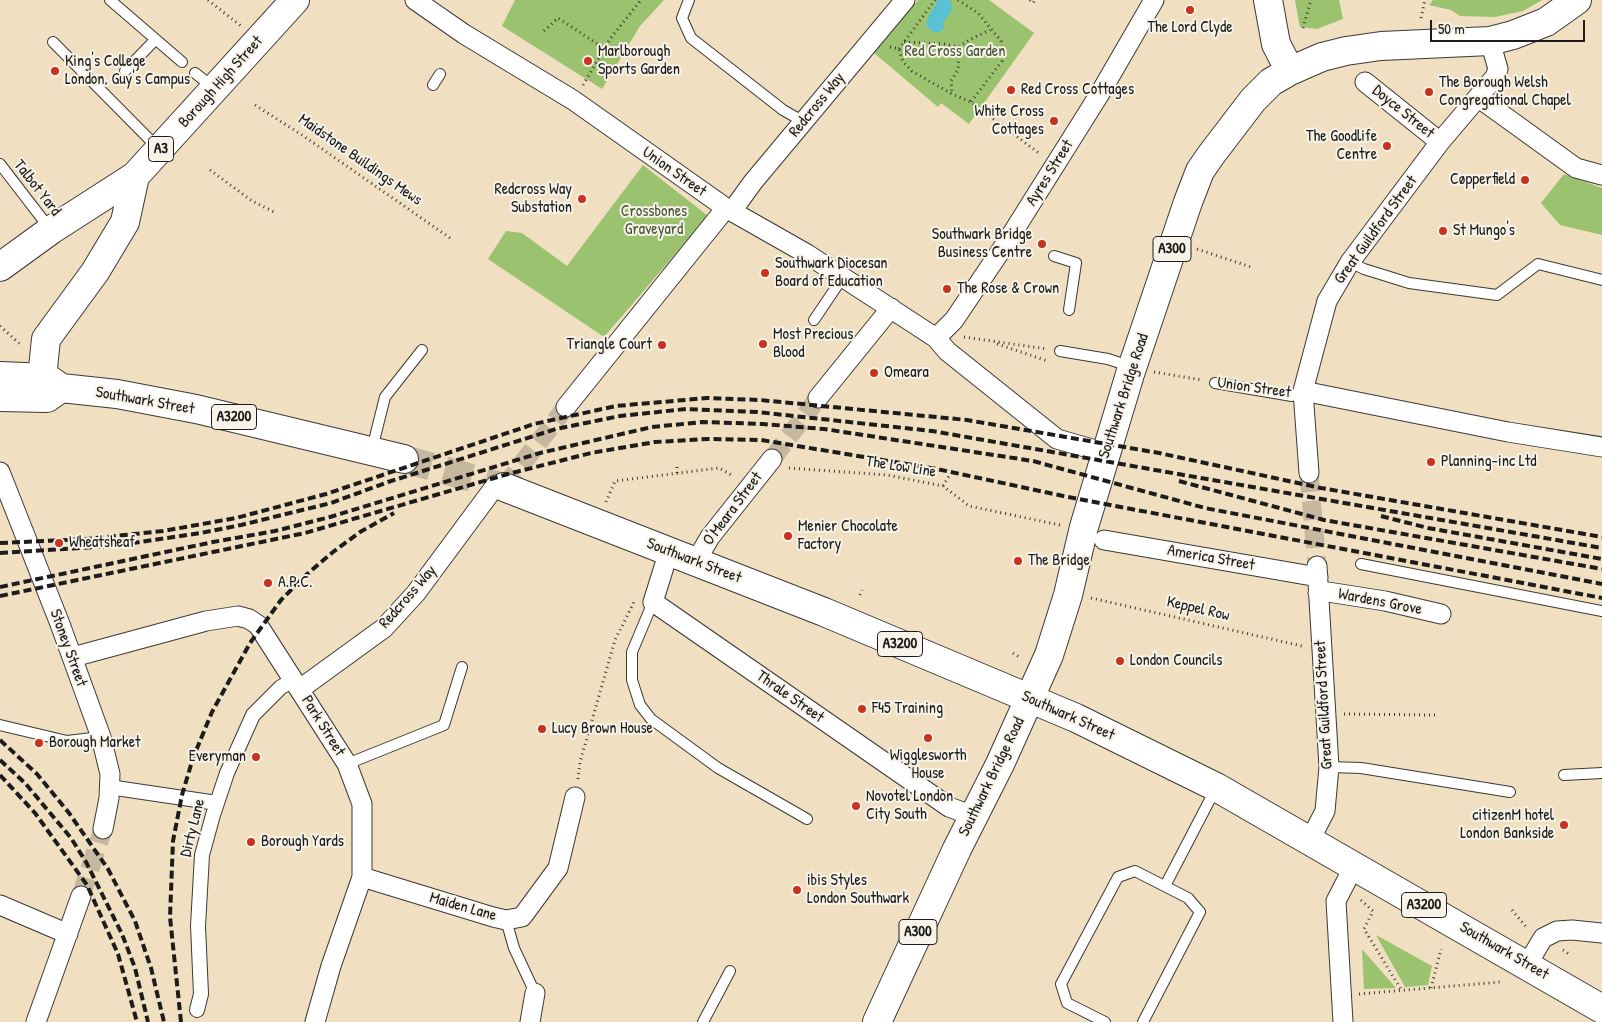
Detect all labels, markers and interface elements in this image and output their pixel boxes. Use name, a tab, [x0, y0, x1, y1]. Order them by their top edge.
marker: The Lord Clyde	[1184, 4, 1196, 16]
scale bar	[1432, 10, 1587, 42]
place label: The Lord Clyde	[1147, 18, 1233, 38]
text: 50 m	[1438, 18, 1465, 39]
street label: Borough High Street	[175, 32, 267, 132]
place label: Marlborough Sports Garden	[598, 42, 680, 80]
park label: Red Cross Garden	[905, 42, 1005, 62]
place label: King's College London, Guy's Campus	[65, 52, 190, 90]
marker: Marlborough Sports Garden	[582, 55, 594, 67]
marker: King's College London, Guy's Campus	[49, 65, 61, 77]
street label: Redcross Way	[785, 69, 849, 141]
place label: The Borough Welsh Congregational Chapel	[1439, 73, 1571, 111]
place label: Red Cross Cottages	[1021, 80, 1134, 100]
street label: Doyce Street	[1368, 81, 1438, 143]
marker: Red Cross Cottages	[1005, 84, 1017, 96]
marker: The Borough Welsh Congregational Chapel	[1423, 86, 1435, 98]
place label: White Cross Cottages	[975, 102, 1044, 140]
street label: Maidstone Buildings Mews	[294, 110, 426, 210]
marker: White Cross Cottages	[1048, 115, 1060, 127]
place label: The Goodlife Centre	[1306, 127, 1377, 165]
road number: A3	[148, 136, 174, 162]
street label: Ayres Street	[1022, 136, 1078, 210]
marker: The Goodlife Centre	[1381, 140, 1393, 152]
street label: Union Street	[638, 143, 710, 201]
street label: Talbot Yard	[9, 156, 65, 220]
place label: Cøpperfield	[1450, 170, 1515, 190]
street label: Great Guildford Street	[1330, 172, 1422, 288]
marker: Cøpperfield	[1519, 174, 1531, 186]
place label: Redcross Way Substation	[494, 180, 572, 218]
marker: Redcross Way Substation	[576, 193, 588, 205]
park label: Crossbones Graveyard	[621, 202, 687, 240]
place label: St Mungo's	[1453, 221, 1515, 241]
place label: Southwark Bridge Business Centre	[932, 225, 1032, 263]
marker: St Mungo's	[1437, 225, 1449, 237]
road number: A300	[1153, 236, 1191, 262]
marker: Southwark Bridge Business Centre	[1036, 238, 1048, 250]
place label: Southwark Diocesan Board of Education	[775, 254, 887, 292]
marker: Southwark Diocesan Board of Education	[759, 267, 771, 279]
place label: The Rose & Crown	[957, 279, 1059, 299]
marker: The Rose & Crown	[941, 283, 953, 295]
place label: Most Precious Blood	[773, 325, 853, 363]
street label: Southwark Bridge Road	[1095, 331, 1153, 461]
place label: Triangle Court	[567, 335, 652, 355]
marker: Most Precious Blood	[757, 338, 769, 350]
marker: Triangle Court	[656, 339, 668, 351]
place label: Omeara	[884, 363, 929, 383]
marker: Omeara	[868, 367, 880, 379]
street label: Union Street	[1216, 373, 1292, 403]
street label: Southwark Street	[94, 383, 196, 419]
road number: A3200	[212, 404, 256, 430]
street label: The Low Line	[864, 452, 938, 482]
place label: Planning-inc Ltd	[1441, 452, 1536, 472]
marker: Planning-inc Ltd	[1425, 456, 1437, 468]
street label: O'Meara Street	[699, 468, 767, 550]
place label: Menier Chocolate Factory	[798, 517, 898, 555]
marker: Menier Chocolate Factory	[782, 530, 794, 542]
place label: Wheatsheaf	[69, 533, 135, 553]
street label: Southwark Street	[644, 534, 744, 588]
marker: Wheatsheaf	[53, 537, 65, 549]
street label: America Street	[1166, 541, 1256, 575]
place label: The Bridge	[1028, 551, 1090, 571]
marker: The Bridge	[1012, 555, 1024, 567]
street label: Redcross Way	[375, 561, 441, 633]
place label: A.P.C.	[278, 573, 313, 593]
marker: A.P.C.	[262, 577, 274, 589]
street label: Wardens Grove	[1336, 584, 1424, 620]
street label: Keppel Row	[1165, 592, 1231, 626]
street label: Stoney Street	[45, 607, 91, 689]
road number: A3200	[878, 632, 922, 656]
street label: Great Guildford Street	[1311, 640, 1337, 770]
place label: London Councils	[1130, 651, 1222, 671]
marker: London Councils	[1114, 655, 1126, 667]
street label: Thrale Street	[752, 667, 828, 727]
street label: Southwark Street	[1018, 687, 1118, 745]
street label: Park Street	[297, 692, 349, 760]
place label: F45 Training	[872, 699, 943, 719]
marker: F45 Training	[856, 703, 868, 715]
street label: Southwark Bridge Road	[955, 714, 1029, 840]
place label: Lucy Brown House	[552, 719, 653, 739]
marker: Lucy Brown House	[536, 723, 548, 735]
marker: Wigglesworth House	[922, 732, 934, 744]
place label: Borough Market	[49, 733, 141, 753]
marker: Borough Market	[33, 737, 45, 749]
place label: Wigglesworth House	[890, 746, 966, 784]
place label: Everyman	[189, 747, 246, 767]
marker: Everyman	[250, 751, 262, 763]
place label: Novotel London City South	[866, 787, 953, 825]
street label: Dirty Lane	[177, 797, 209, 859]
marker: Novotel London City South	[850, 800, 862, 812]
place label: citizenM hotel London Bankside	[1460, 806, 1554, 844]
marker: citizenM hotel London Bankside	[1558, 819, 1570, 831]
place label: Borough Yards	[261, 832, 344, 852]
marker: Borough Yards	[245, 836, 257, 848]
place label: ibis Styles London Southwark	[807, 871, 909, 909]
marker: ibis Styles London Southwark	[791, 884, 803, 896]
street label: Maiden Lane	[427, 888, 499, 926]
road number: A3200	[1402, 892, 1446, 918]
street label: Southwark Street	[1456, 918, 1552, 984]
road number: A300	[899, 920, 937, 944]

